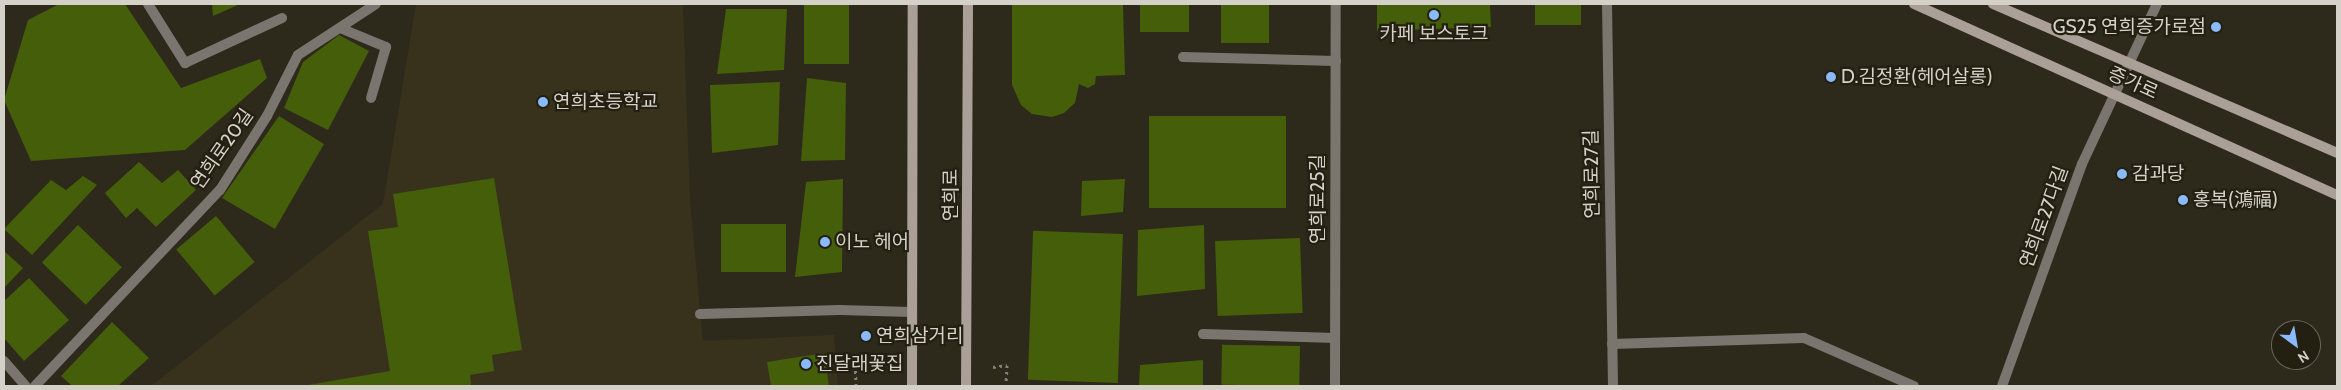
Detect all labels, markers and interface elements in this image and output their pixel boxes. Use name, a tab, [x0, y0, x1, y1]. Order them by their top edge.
marker: 카페 보스토크	[1428, 9, 1440, 21]
place label: GS25 연희증가로점	[2053, 16, 2206, 38]
marker: GS25 연희증가로점	[2210, 21, 2222, 33]
place label: 카페 보스토크	[1379, 23, 1489, 45]
street label: 증가로	[2104, 62, 2162, 104]
place label: D.김정환(헤어살롱)	[1841, 66, 1993, 88]
marker: D.김정환(헤어살롱)	[1825, 71, 1837, 83]
place label: 연희초등학교	[553, 91, 658, 113]
marker: 연희초등학교	[537, 96, 549, 108]
street label: 연희로20길	[186, 104, 258, 194]
street label: 연희로27길	[1580, 129, 1604, 219]
street label: 연희로25길	[1307, 154, 1329, 244]
street label: 연희로27다길	[2015, 163, 2073, 271]
place label: 감과당	[2132, 163, 2184, 185]
marker: 감과당	[2116, 168, 2128, 180]
street label: 연희로	[940, 169, 962, 221]
place label: 홍복(鴻福)	[2193, 189, 2278, 211]
marker: 홍복(鴻福)	[2177, 194, 2189, 206]
place label: 이노 헤어	[835, 231, 909, 253]
marker: 이노 헤어	[819, 236, 831, 248]
north arrow	[2271, 320, 2321, 370]
place label: 연희삼거리	[876, 325, 963, 347]
marker: 연희삼거리	[860, 330, 872, 342]
text: N	[2294, 347, 2312, 367]
place label: 진달래꽃집	[816, 353, 903, 375]
marker: 진달래꽃집	[800, 358, 812, 370]

